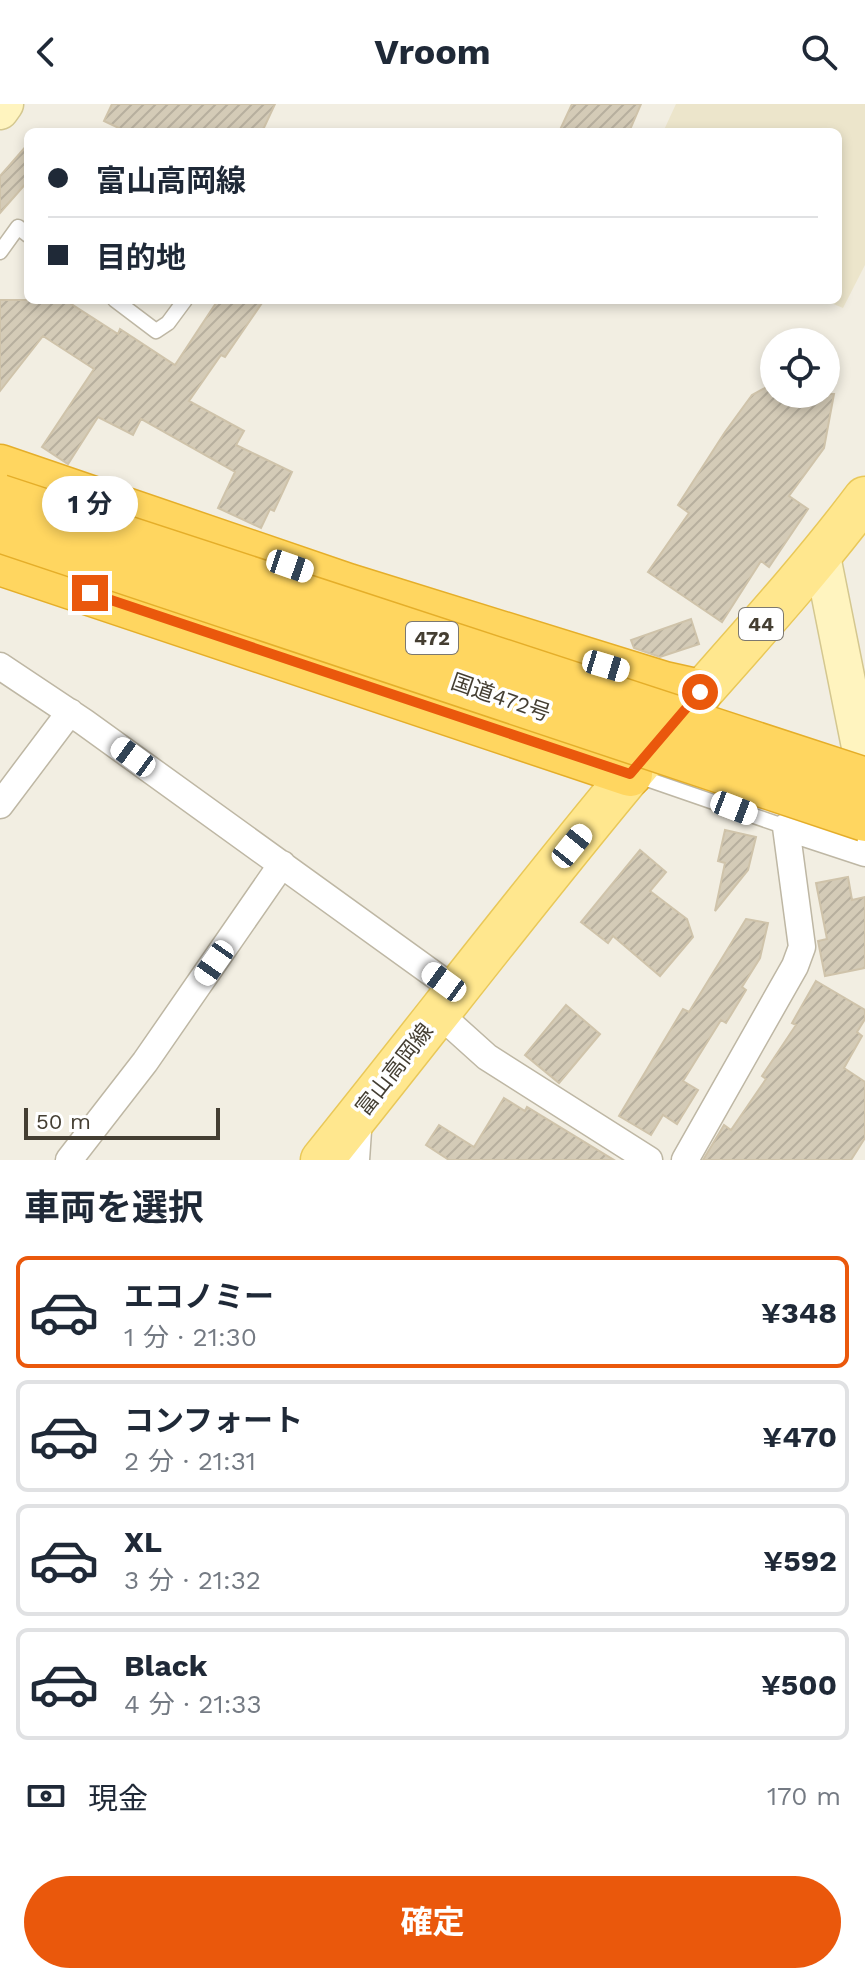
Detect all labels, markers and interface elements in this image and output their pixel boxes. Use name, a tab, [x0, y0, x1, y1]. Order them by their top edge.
icon: back	[24, 30, 68, 74]
icon: search	[797, 30, 841, 74]
text: Vroom	[374, 31, 491, 73]
text: 富山高岡線	[96, 163, 246, 198]
text: 目的地	[96, 240, 186, 275]
map controls	[760, 328, 840, 408]
button: locate	[760, 328, 840, 408]
callout: 1 分	[42, 477, 138, 533]
text: 1 分	[68, 489, 112, 519]
car	[263, 547, 317, 585]
route end	[72, 575, 108, 611]
road number: 44	[739, 608, 783, 640]
road number: 472	[406, 622, 458, 654]
car	[580, 648, 632, 684]
street label: 国道472号	[448, 669, 554, 726]
route start	[682, 674, 718, 710]
car	[107, 733, 159, 781]
car	[707, 788, 761, 828]
car	[548, 820, 596, 872]
car	[190, 936, 238, 990]
car	[418, 958, 470, 1006]
street label: 富山高岡線	[351, 1018, 438, 1120]
scale bar	[24, 1104, 220, 1140]
text: 50 m	[36, 1109, 91, 1134]
text: 車両を選択	[24, 1187, 204, 1229]
icon: car	[28, 1276, 100, 1348]
text: エコノミー	[124, 1279, 274, 1314]
text: ¥348	[761, 1295, 837, 1330]
text: 1 分 · 21:30	[124, 1322, 257, 1352]
icon: car	[28, 1400, 100, 1472]
text: コンフォート	[124, 1403, 303, 1438]
text: ¥470	[762, 1419, 837, 1454]
text: 2 分 · 21:31	[124, 1446, 256, 1476]
icon: car	[28, 1524, 100, 1596]
text: XL	[124, 1524, 162, 1559]
text: ¥592	[763, 1543, 837, 1578]
text: 3 分 · 21:32	[124, 1565, 261, 1595]
icon: car	[28, 1648, 100, 1720]
text: Black	[124, 1648, 208, 1683]
text: ¥500	[761, 1667, 837, 1702]
text: 4 分 · 21:33	[124, 1689, 262, 1719]
icon: cash	[24, 1774, 68, 1818]
text: 現金	[88, 1781, 148, 1816]
text: 170 m	[767, 1781, 841, 1811]
button: 確定	[24, 1876, 841, 1968]

